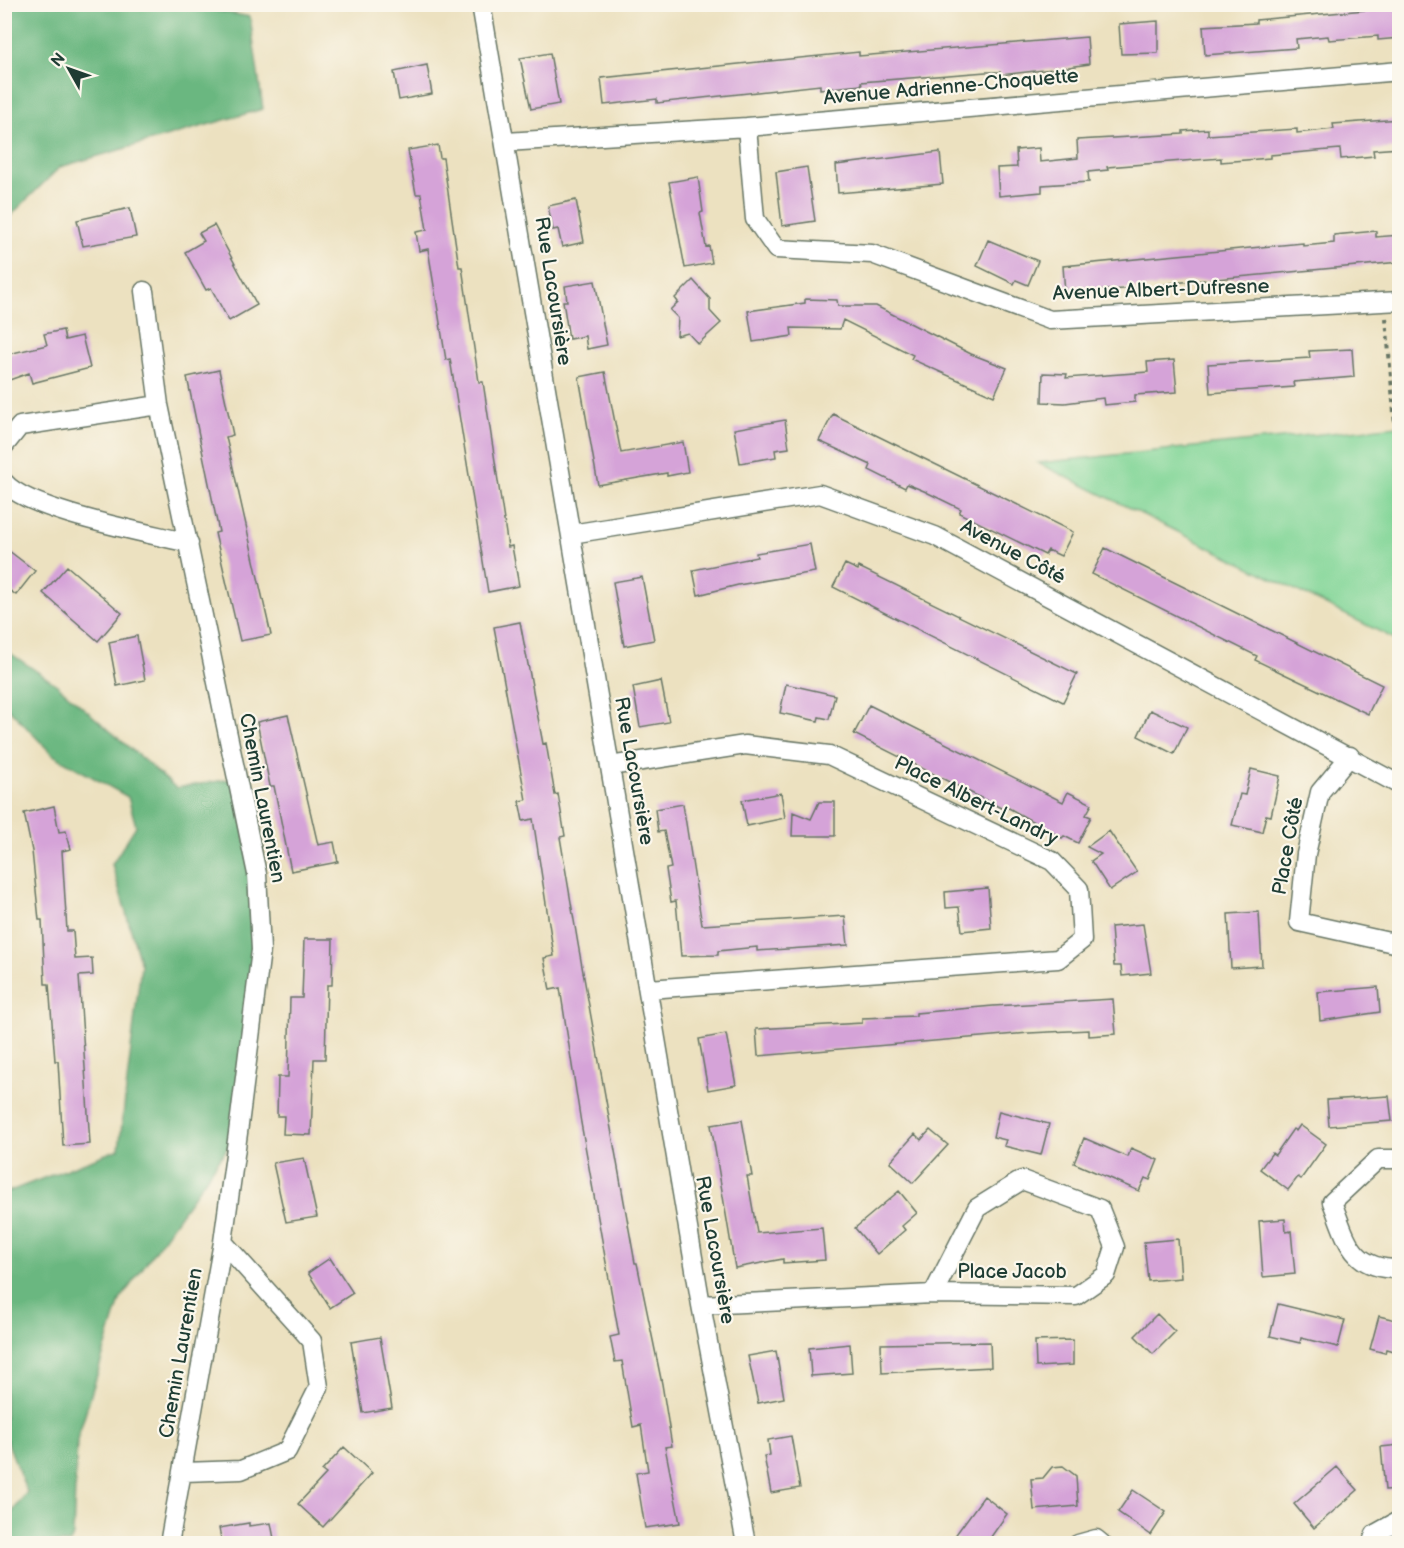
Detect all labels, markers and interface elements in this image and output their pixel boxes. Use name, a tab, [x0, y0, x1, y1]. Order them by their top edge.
north arrow	[39, 39, 99, 99]
text: N	[48, 50, 70, 71]
street label: Avenue Adrienne-Choquette	[822, 64, 1080, 110]
street label: Rue Lacoursière	[529, 215, 577, 367]
street label: Avenue Albert-Dufresne	[1052, 274, 1270, 306]
street label: Avenue Côté	[956, 514, 1070, 590]
street label: Rue Lacoursière	[609, 695, 659, 847]
street label: Chemin Laurentien	[234, 711, 290, 885]
street label: Place Albert-Landry	[890, 751, 1062, 851]
street label: Place Côté	[1268, 795, 1308, 897]
street label: Rue Lacoursière	[690, 1174, 740, 1326]
street label: Place Jacob	[957, 1260, 1067, 1284]
street label: Chemin Laurentien	[154, 1266, 208, 1440]

